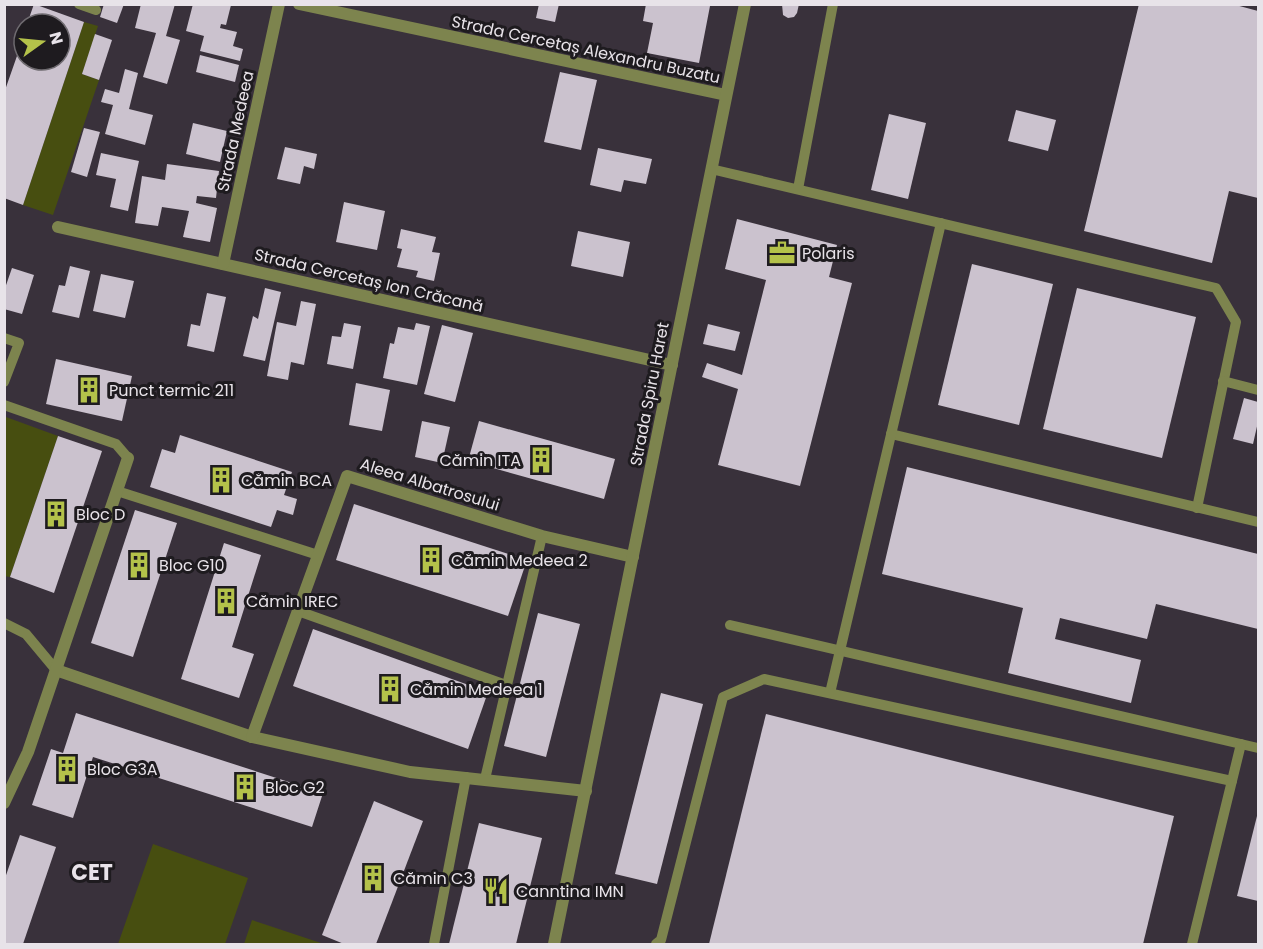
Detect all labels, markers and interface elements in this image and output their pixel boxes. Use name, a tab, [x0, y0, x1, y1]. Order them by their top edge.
street label: Strada Cercetaș Alexandru Buzatu	[450, 10, 722, 89]
north arrow	[12, 12, 72, 72]
text: N	[43, 29, 69, 47]
street label: Strada Medeea	[211, 69, 260, 194]
office icon: Polaris	[767, 238, 797, 268]
place label: Polaris	[802, 242, 855, 265]
street label: Strada Cercetaș Ion Crăcană	[252, 243, 486, 318]
street label: Strada Spiru Haret	[624, 320, 675, 468]
building icon: Punct termic 211	[74, 375, 104, 405]
place label: Punct termic 211	[109, 379, 234, 402]
building icon: Cămin ITA	[526, 445, 556, 475]
place label: Cămin ITA	[440, 449, 521, 472]
street label: Aleea Albatrosului	[357, 452, 502, 517]
building icon: Cămin BCA	[206, 465, 236, 495]
place label: Cămin BCA	[241, 469, 332, 492]
building icon: Bloc D	[41, 499, 71, 529]
place label: Bloc D	[76, 503, 125, 526]
building icon: Cămin Medeea 2	[416, 545, 446, 575]
place label: Cămin Medeea 2	[451, 549, 588, 572]
building icon: Bloc G10	[124, 550, 154, 580]
place label: Bloc G10	[159, 554, 225, 577]
building icon: Cămin IREC	[211, 586, 241, 616]
place label: Cămin IREC	[246, 590, 338, 613]
building icon: Cămin Medeea 1	[375, 674, 405, 704]
place label: Cămin Medeea 1	[410, 678, 543, 701]
building icon: Bloc G3A	[52, 754, 82, 784]
place label: Bloc G3A	[87, 758, 158, 781]
building icon: Bloc G2	[230, 772, 260, 802]
place label: Bloc G2	[265, 776, 325, 799]
district label: CET	[71, 857, 113, 888]
building icon: Cămin C3	[358, 863, 388, 893]
place label: Cămin C3	[393, 867, 473, 890]
restaurant icon: Canntina IMN	[481, 876, 511, 906]
place label: Canntina IMN	[516, 880, 624, 903]

